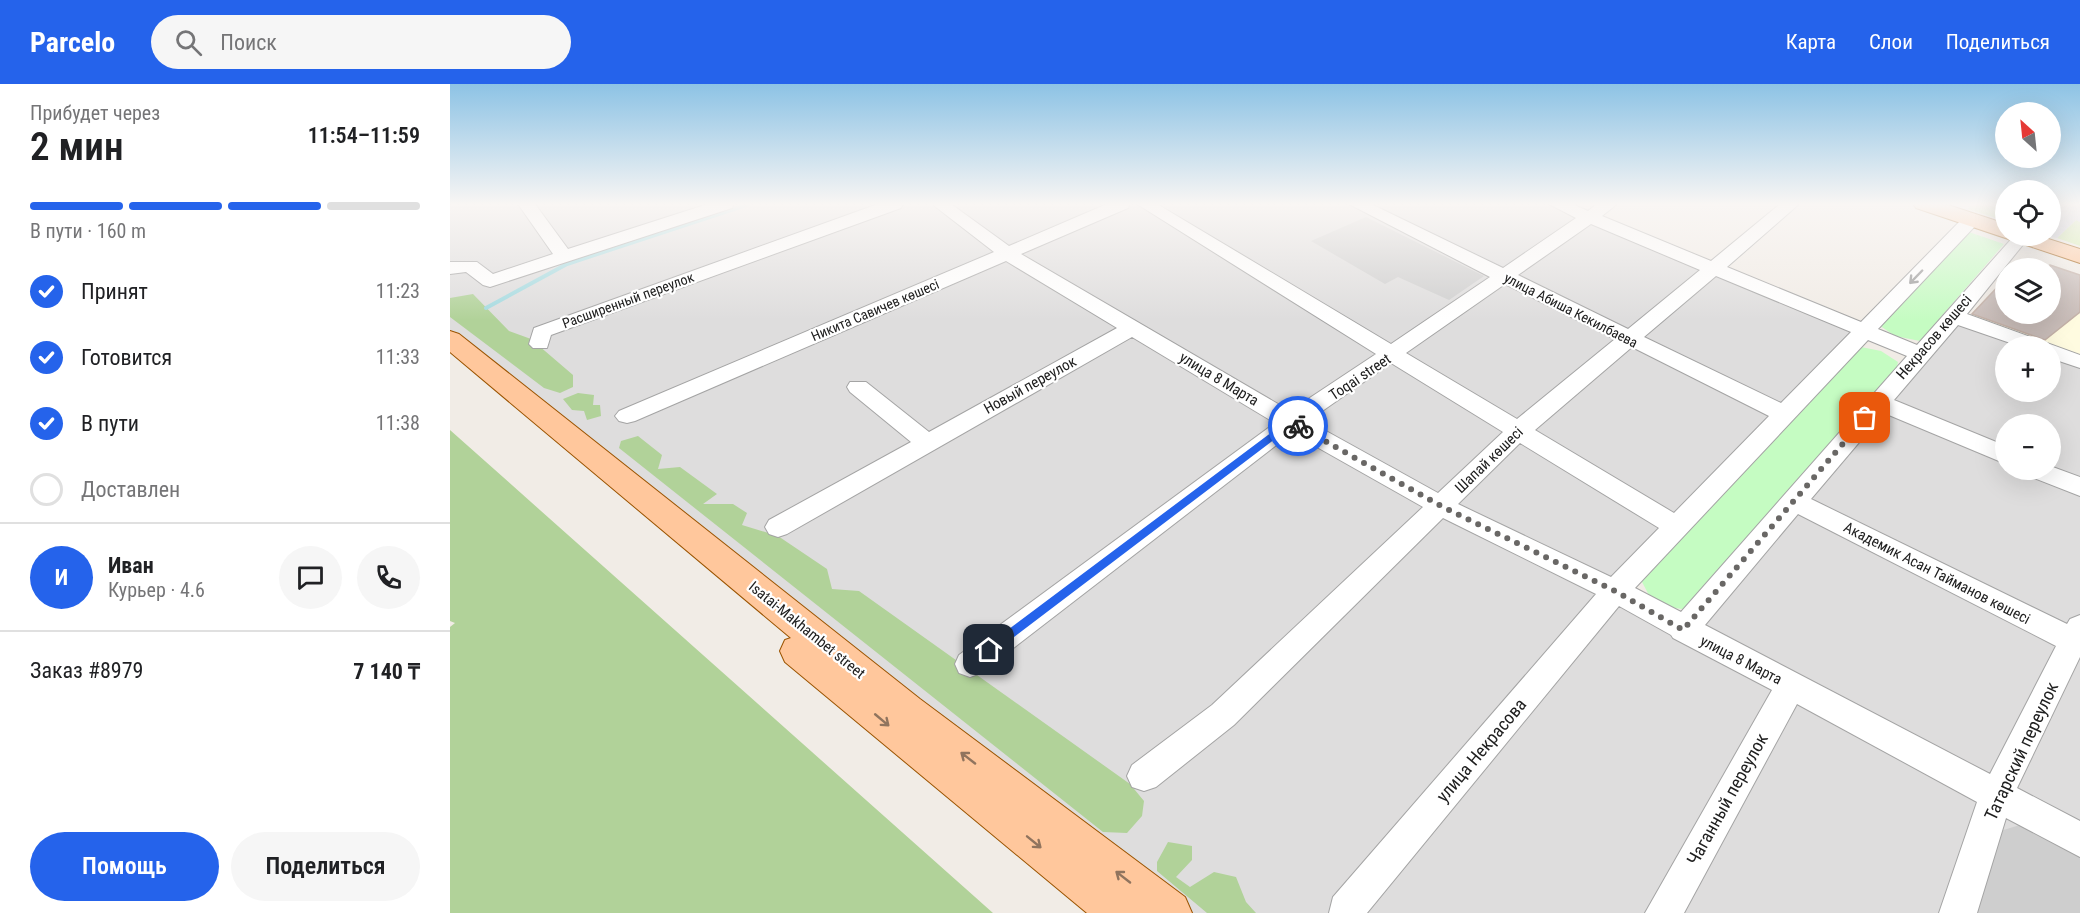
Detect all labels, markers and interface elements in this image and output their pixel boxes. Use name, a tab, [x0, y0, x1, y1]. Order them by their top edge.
search box	[151, 15, 571, 69]
text: Parcelo	[30, 26, 115, 59]
icon: search	[172, 26, 205, 59]
text: Поиск	[220, 30, 277, 55]
text: Карта	[1786, 30, 1836, 54]
text: Слои	[1869, 30, 1913, 54]
text: Поделиться	[1946, 30, 2050, 54]
text: Прибудет через	[30, 101, 160, 125]
north arrow	[1995, 102, 2061, 168]
map controls	[1995, 102, 2061, 480]
text: 11:54–11:59	[308, 123, 420, 148]
text: 2 мин	[30, 124, 123, 170]
button: locate	[1995, 180, 2061, 246]
text: В пути · 160 m	[30, 219, 146, 243]
button: layers	[1995, 258, 2061, 324]
street label: Расширенный переулок	[560, 269, 696, 331]
street label: улица Абиша Кекилбаева	[1502, 269, 1640, 351]
one-way arrow	[1908, 270, 1923, 285]
icon: check	[30, 275, 63, 308]
street label: Никита Савичев көшесі	[809, 276, 941, 344]
text: Принят	[81, 279, 148, 304]
text: 11:23	[376, 279, 420, 303]
street label: Некрасов көшесі	[1892, 291, 1976, 383]
button: +	[1995, 336, 2061, 402]
icon: check	[30, 341, 63, 374]
text: Готовится	[81, 345, 172, 370]
text: 11:33	[376, 345, 420, 369]
street label: улица 8 Марта	[1176, 348, 1262, 410]
street label: Toqai street	[1326, 350, 1394, 404]
street label: Новый переулок	[981, 352, 1079, 418]
pin	[1839, 392, 1890, 443]
courier	[1268, 396, 1328, 456]
icon: bag	[1848, 401, 1881, 434]
icon: check	[30, 407, 63, 440]
icon: bike	[1282, 410, 1315, 443]
text: В пути	[81, 411, 139, 436]
text: 11:38	[376, 411, 420, 435]
button: −	[1995, 414, 2061, 480]
street label: Шапай көшесі	[1451, 423, 1527, 497]
text: Доставлен	[81, 477, 180, 502]
street label: Академик Асан Тайманов көшесі	[1841, 518, 2033, 628]
button: chat	[279, 546, 342, 609]
button: phone	[357, 546, 420, 609]
text: Иван	[108, 553, 154, 578]
text: И	[55, 565, 68, 590]
text: Курьер · 4.6	[108, 578, 205, 602]
street label: Isatai-Makhambet street	[745, 578, 869, 682]
pin	[963, 624, 1014, 675]
street label: улица 8 Марта	[1697, 632, 1785, 688]
icon: home	[972, 633, 1005, 666]
text: Заказ #8979	[30, 658, 143, 683]
text: 7 140 ₸	[353, 659, 420, 684]
street label: Татарский переулок	[1980, 678, 2062, 823]
street label: улица Некрасова	[1432, 694, 1530, 806]
one-way arrow	[874, 713, 889, 727]
street label: Чаганный переулок	[1682, 729, 1772, 869]
one-way arrow	[960, 752, 976, 765]
button: Помощь	[30, 832, 219, 901]
button: Поделиться	[231, 832, 420, 901]
one-way arrow	[1026, 836, 1042, 849]
one-way arrow	[1115, 871, 1131, 884]

